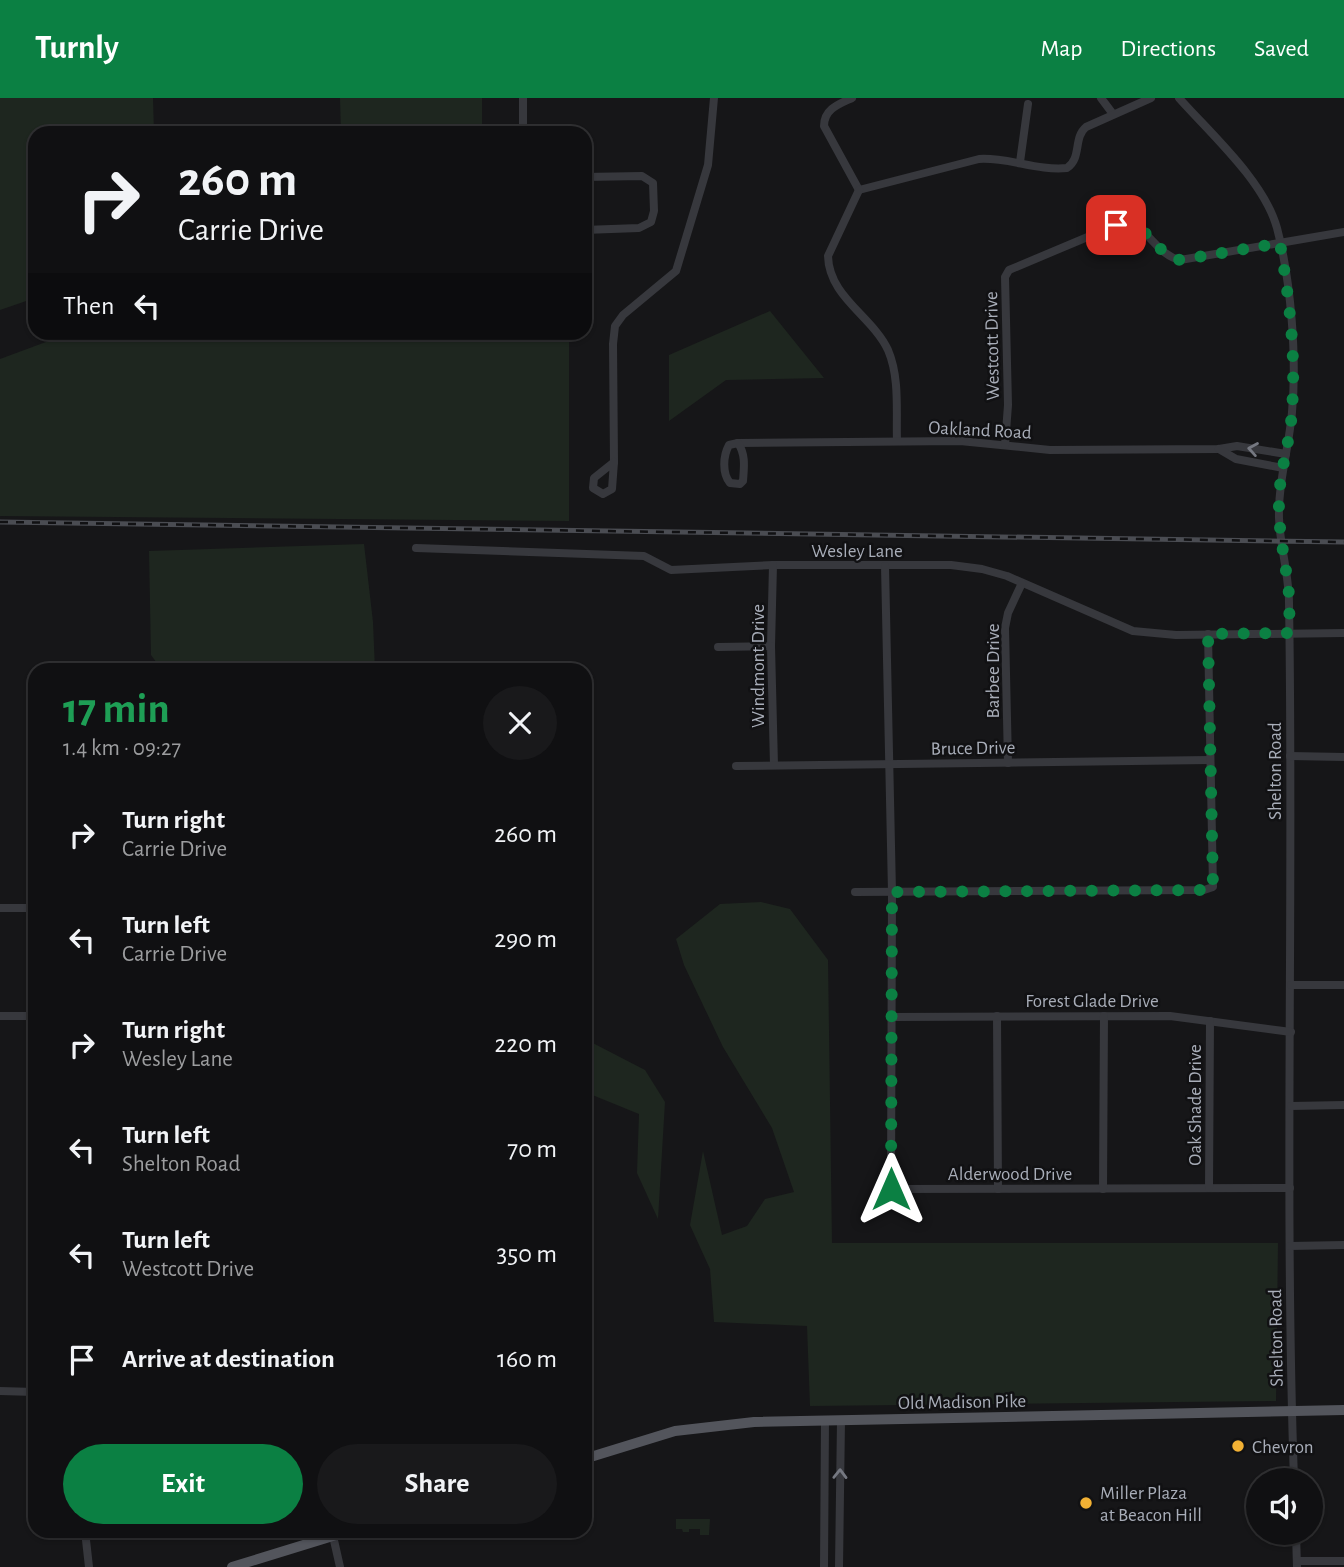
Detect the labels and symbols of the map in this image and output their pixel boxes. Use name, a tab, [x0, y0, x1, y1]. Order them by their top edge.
pin	[1086, 195, 1146, 255]
street label: Westcott Drive	[982, 291, 1003, 401]
street label: Oakland Road	[928, 418, 1032, 443]
one-way arrow	[1247, 442, 1259, 457]
street label: Wesley Lane	[811, 542, 903, 561]
street label: Windmont Drive	[749, 604, 768, 728]
street label: Barbee Drive	[984, 624, 1003, 718]
street label: Shelton Road	[1266, 722, 1285, 820]
street label: Bruce Drive	[931, 738, 1015, 759]
street label: Forest Glade Drive	[1025, 992, 1159, 1011]
street label: Oak Shade Drive	[1186, 1044, 1205, 1166]
position arrow	[854, 1152, 928, 1226]
street label: Alderwood Drive	[948, 1165, 1072, 1184]
street label: Shelton Road	[1266, 1289, 1287, 1387]
street label: Old Madison Pike	[898, 1392, 1026, 1413]
marker: Chevron	[1230, 1438, 1246, 1454]
place label: Chevron	[1252, 1438, 1314, 1457]
one-way arrow	[832, 1469, 848, 1479]
place label: Miller Plaza at Beacon Hill	[1100, 1484, 1202, 1525]
marker: Miller Plaza at Beacon Hill	[1078, 1495, 1094, 1511]

